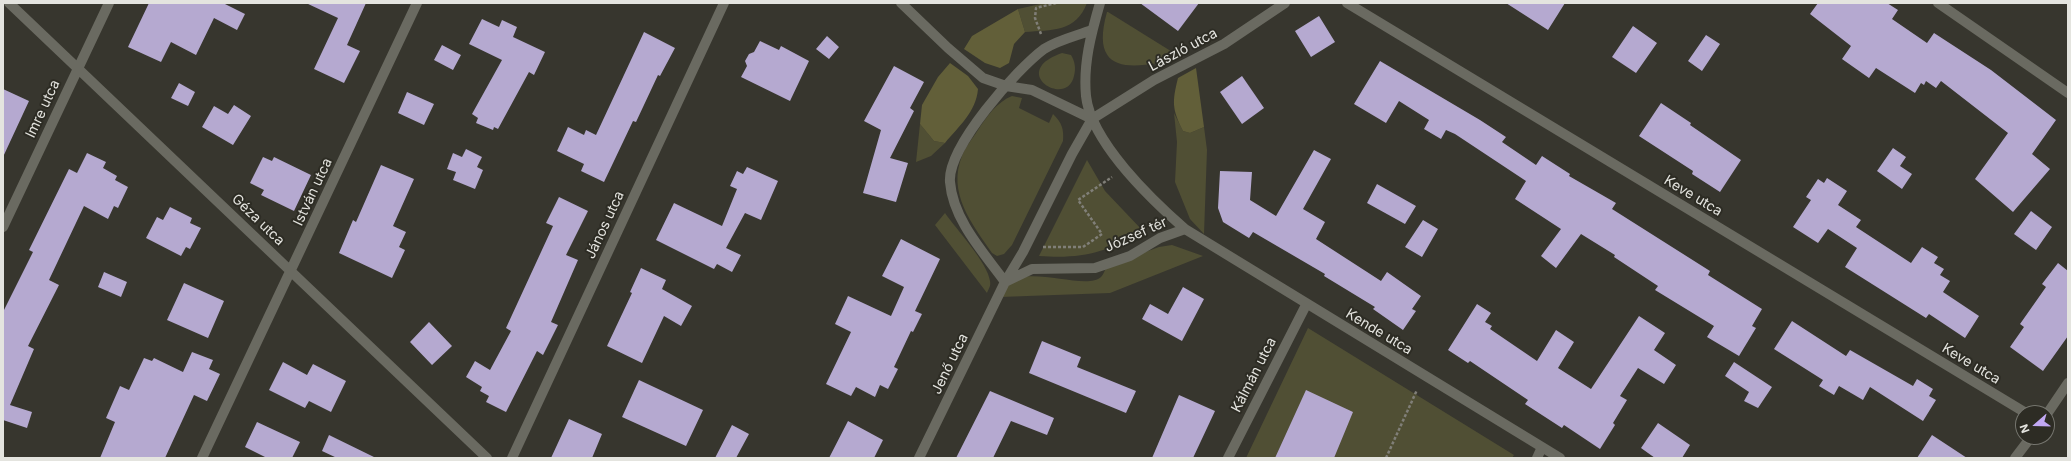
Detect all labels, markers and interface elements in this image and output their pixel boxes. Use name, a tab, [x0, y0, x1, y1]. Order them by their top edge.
street label: László utca	[1146, 25, 1220, 75]
street label: Imre utca	[22, 77, 64, 141]
street label: István utca	[290, 156, 336, 228]
street label: Keve utca	[1661, 172, 1725, 220]
street label: János utca	[582, 189, 628, 261]
street label: Géza utca	[228, 191, 288, 249]
street label: József tér	[1102, 214, 1170, 256]
street label: Kende utca	[1343, 306, 1415, 358]
street label: Jenő utca	[928, 331, 972, 397]
street label: Kálmán utca	[1228, 335, 1280, 415]
street label: Keve utca	[1939, 340, 2003, 388]
north arrow	[2015, 405, 2055, 445]
text: N	[2017, 422, 2033, 435]

